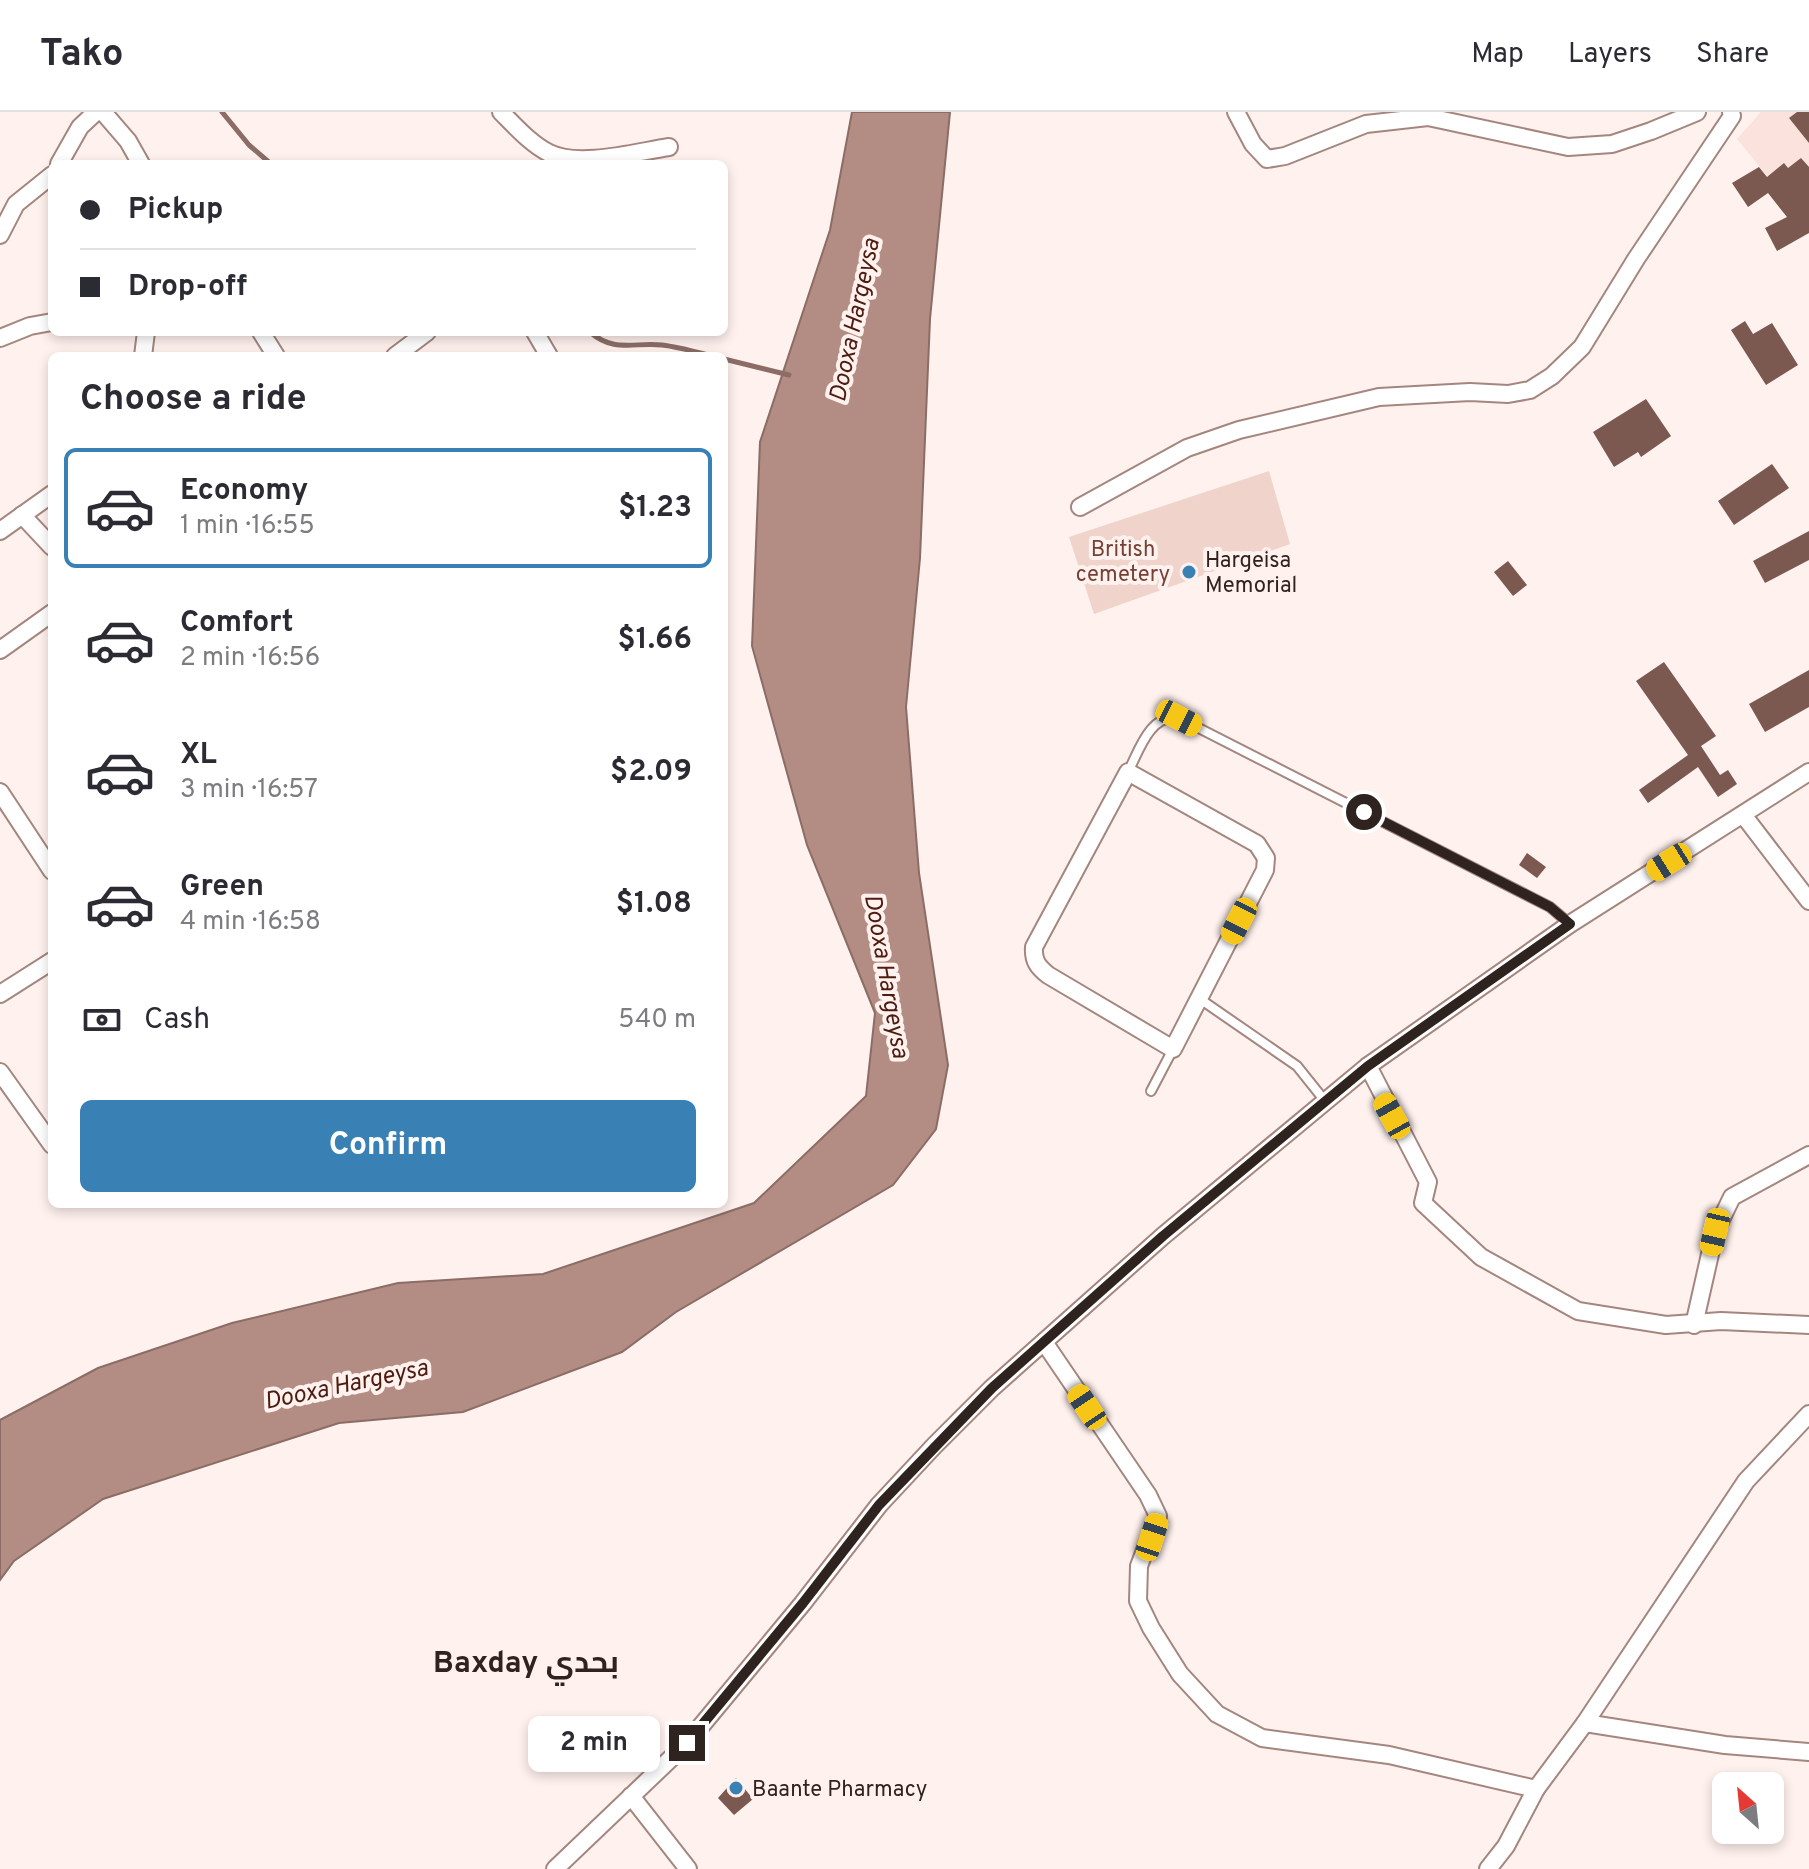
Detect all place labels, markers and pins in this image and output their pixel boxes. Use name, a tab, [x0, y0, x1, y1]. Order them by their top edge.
place label: Hargeisa Memorial	[1205, 548, 1297, 600]
marker: Hargeisa Memorial	[1180, 563, 1198, 581]
place label: Baante Pharmacy	[752, 1777, 927, 1804]
marker: Baante Pharmacy	[727, 1779, 745, 1797]

